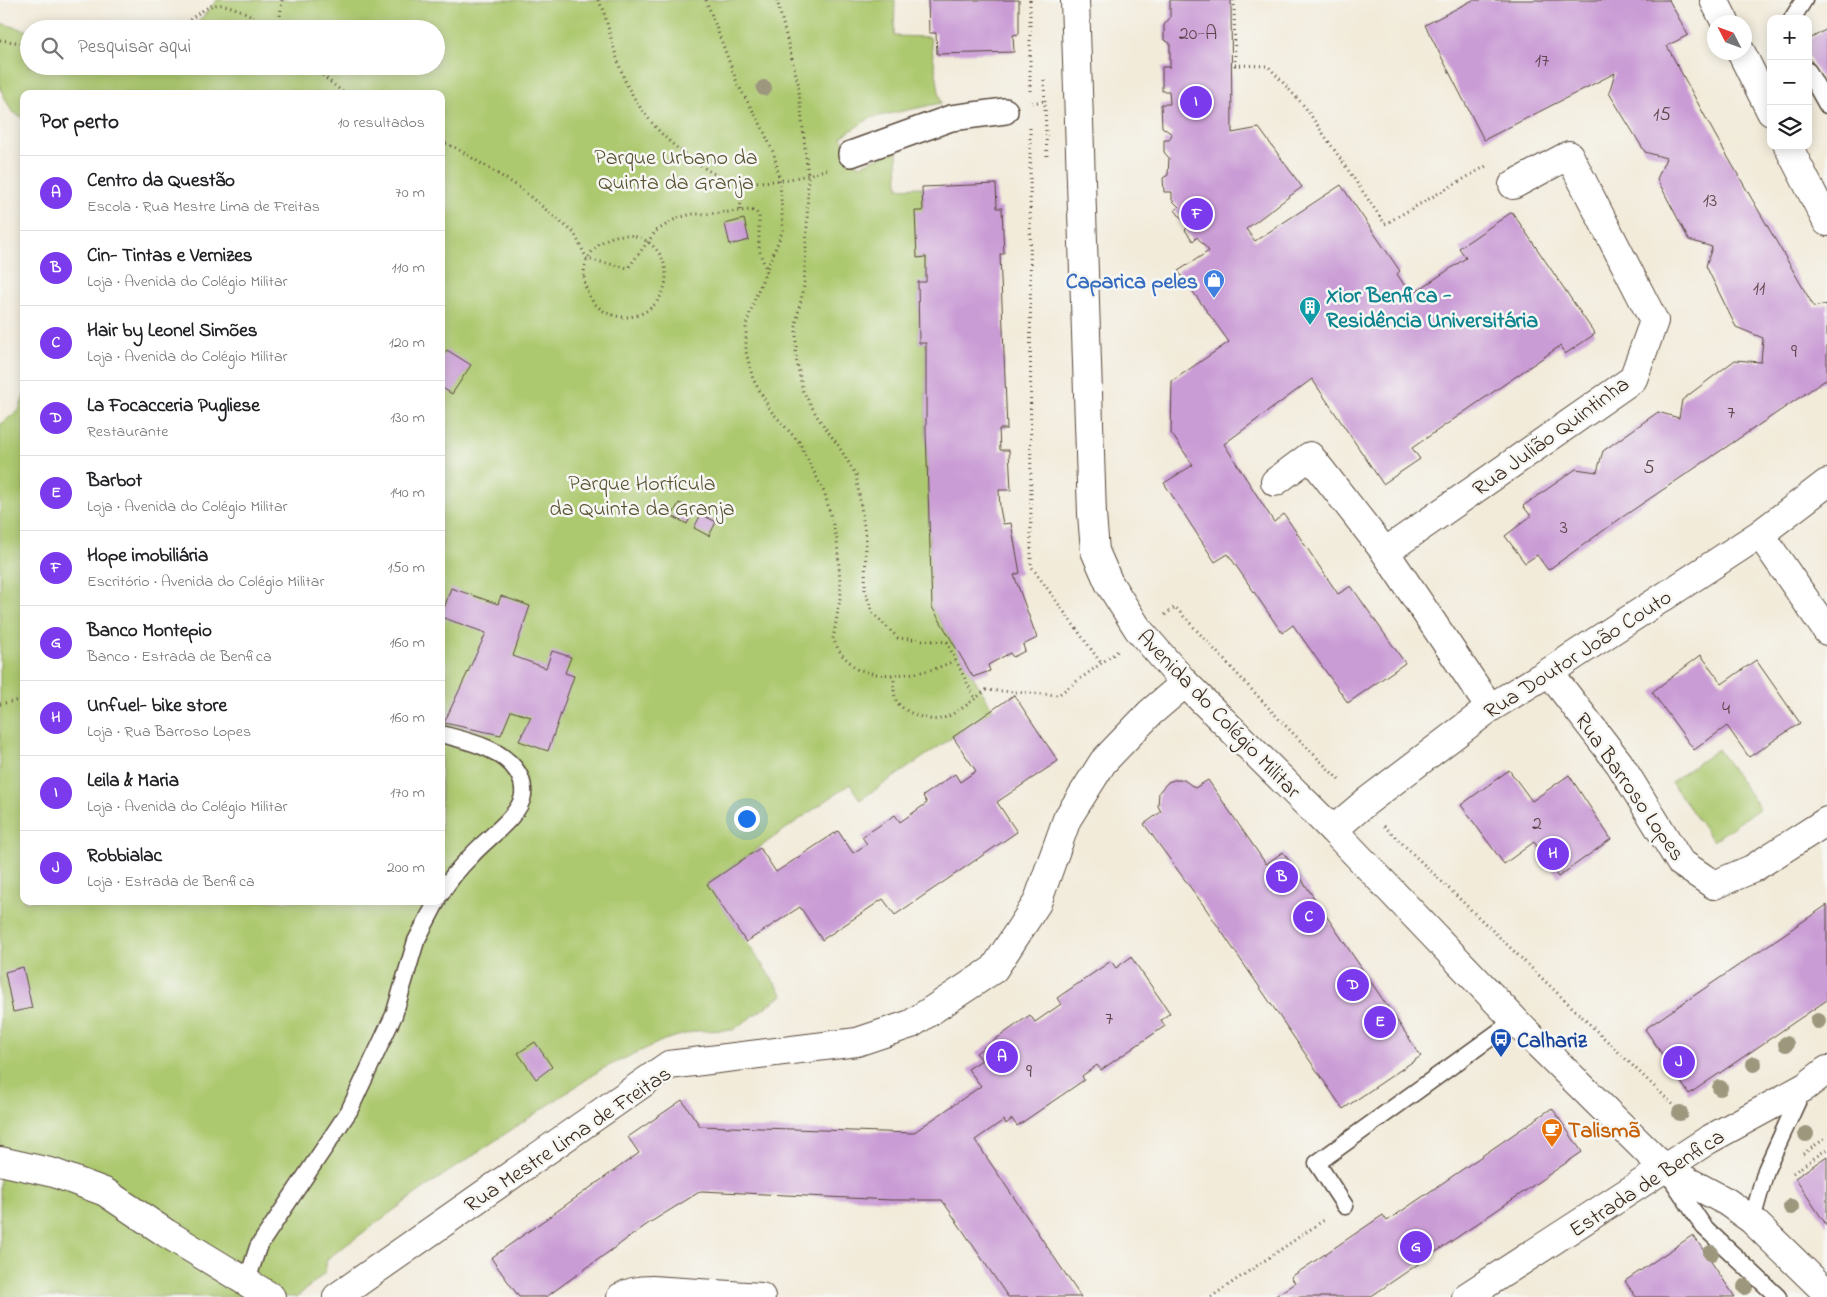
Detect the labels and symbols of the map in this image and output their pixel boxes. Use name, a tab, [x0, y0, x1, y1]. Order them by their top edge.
north arrow	[1707, 15, 1752, 60]
house number: 20-A	[1179, 20, 1217, 49]
house number: 17	[1535, 47, 1549, 76]
pin: I	[1180, 83, 1212, 121]
house number: 15	[1653, 101, 1671, 130]
park label: Parque Urbano da Quinta da Granja	[594, 143, 758, 200]
house number: 13	[1703, 187, 1717, 216]
pin: F	[1181, 195, 1213, 233]
place label: Caparica peles	[1066, 267, 1198, 299]
shop icon: Caparica peles	[1202, 268, 1226, 299]
house number: 11	[1753, 275, 1765, 304]
place label: Xior Benfica - Residência Universitária	[1326, 281, 1538, 338]
building icon: Xior Benfica - Residência Universitária	[1298, 295, 1322, 326]
house number: 9	[1791, 338, 1797, 367]
street label: Rua Julião Quintinha	[1467, 370, 1637, 505]
house number: 7	[1727, 399, 1735, 428]
house number: 5	[1643, 454, 1655, 483]
park label: Parque Hortícula da Quinta da Granja	[549, 469, 735, 526]
house number: 3	[1560, 514, 1568, 543]
street label: Rua Doutor João Couto	[1478, 583, 1679, 728]
street label: Avenida do Colégio Militar	[1128, 623, 1308, 808]
house number: 4	[1722, 695, 1730, 724]
street label: Rua Barroso Lopes	[1565, 707, 1692, 868]
your location	[734, 806, 760, 832]
house number: 2	[1532, 810, 1542, 839]
pin: H	[1537, 835, 1569, 873]
pin: B	[1266, 858, 1298, 896]
pin: C	[1293, 898, 1325, 936]
pin: D	[1337, 966, 1369, 1004]
pin: E	[1364, 1003, 1396, 1041]
house number: 7	[1105, 1005, 1113, 1034]
place label: Calhariz	[1517, 1026, 1588, 1058]
bus stop icon: Calhariz	[1489, 1027, 1513, 1058]
pin: A	[986, 1038, 1018, 1076]
pin: J	[1663, 1043, 1695, 1081]
house number: 9	[1026, 1058, 1032, 1087]
street label: Rua Mestre Lima de Freitas	[459, 1059, 679, 1222]
place label: Talismã	[1568, 1116, 1640, 1148]
cafe icon: Talismã	[1540, 1117, 1564, 1148]
street label: Estrada de Benfica	[1564, 1122, 1732, 1247]
pin: G	[1400, 1228, 1432, 1266]

